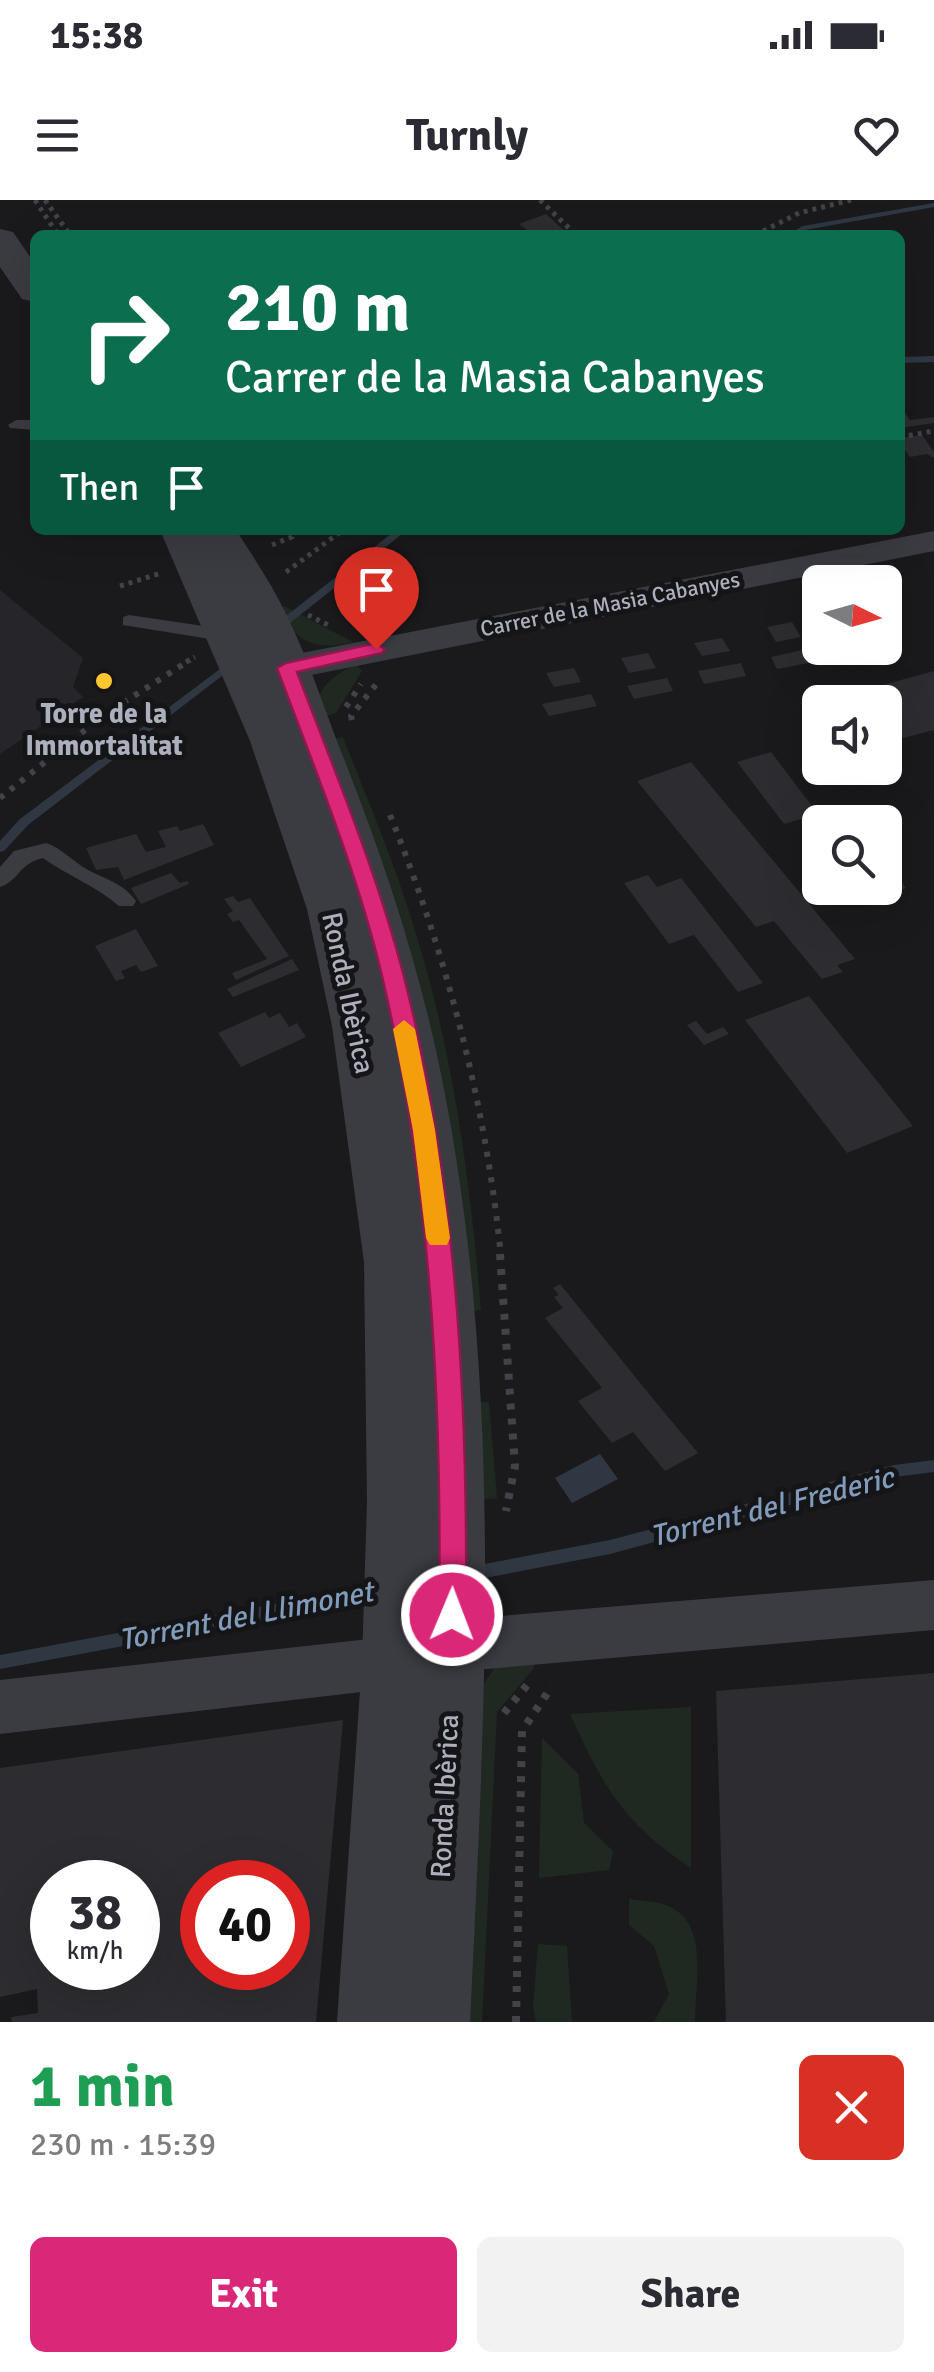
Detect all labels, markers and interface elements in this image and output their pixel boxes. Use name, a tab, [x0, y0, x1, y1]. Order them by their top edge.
text: 15:38	[50, 12, 143, 59]
icon: menu	[30, 108, 85, 163]
text: Turnly	[406, 108, 528, 163]
icon: heart	[849, 108, 904, 163]
text: 210 m	[225, 264, 410, 350]
icon: right	[60, 270, 190, 400]
text: Carrer de la Masia Cabanyes	[225, 350, 765, 405]
icon: arrive	[159, 460, 214, 515]
text: Then	[60, 464, 139, 511]
pin	[334, 547, 419, 650]
icon: arrive	[349, 562, 404, 617]
north arrow	[802, 565, 902, 665]
map controls	[802, 565, 902, 905]
street label: Carrer de la Masia Cabanyes	[478, 566, 742, 642]
marker: Torre de la Immortalitat	[93, 670, 115, 692]
button: sound	[802, 685, 902, 785]
place label: Torre de la Immortalitat	[25, 697, 183, 763]
button: search	[802, 805, 902, 905]
street label: Ronda Ibèrica	[314, 909, 382, 1077]
water label: Torrent del Frederic	[647, 1458, 899, 1555]
position arrow	[400, 1563, 504, 1667]
water label: Torrent del Llimonet	[116, 1573, 379, 1659]
street label: Ronda Ibèrica	[424, 1713, 466, 1879]
speed limit sign: 40	[180, 1860, 310, 1990]
text: 38	[68, 1882, 122, 1944]
text: km/h	[67, 1935, 123, 1966]
text: 1 min	[30, 2050, 175, 2124]
button: close	[799, 2055, 904, 2160]
text: 230 m · 15:39	[30, 2125, 216, 2164]
button: Exit	[30, 2237, 457, 2352]
button: Share	[477, 2237, 904, 2352]

